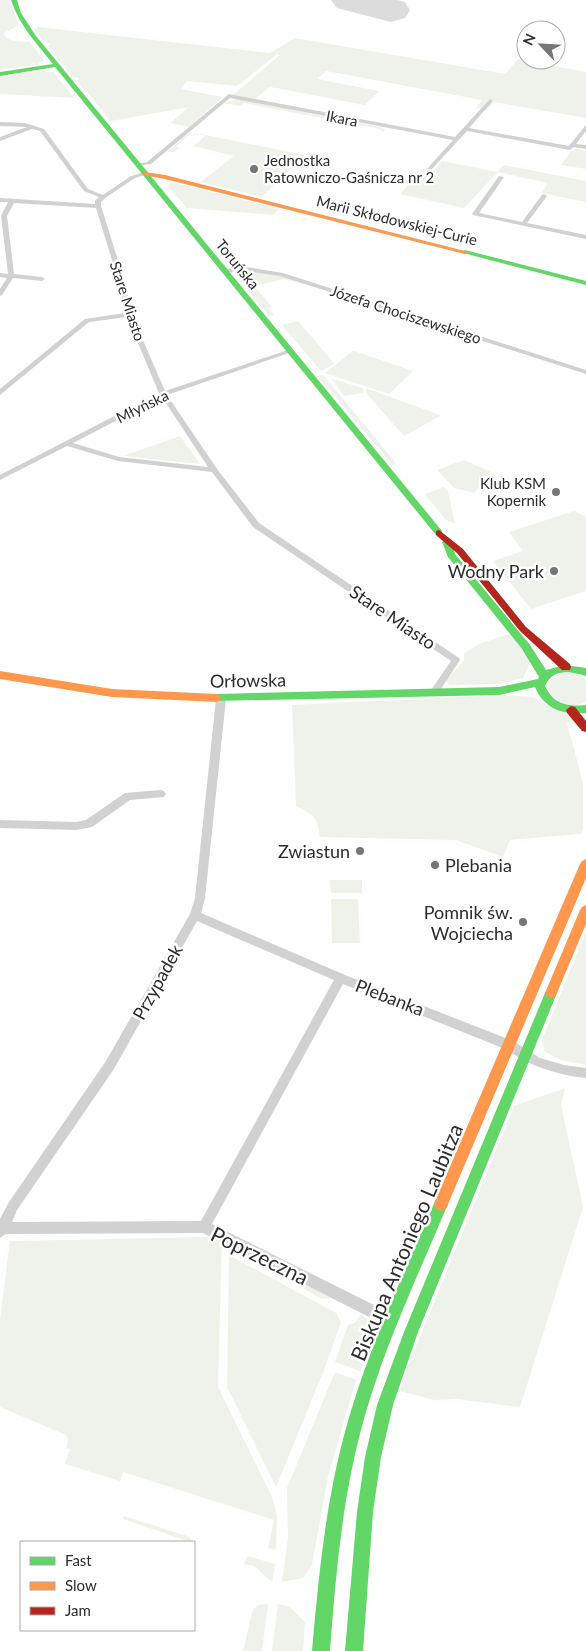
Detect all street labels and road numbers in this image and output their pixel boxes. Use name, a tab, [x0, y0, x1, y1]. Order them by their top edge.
street label: Ikara	[325, 106, 359, 130]
street label: Marii Skłodowskiej-Curie	[315, 191, 479, 249]
street label: Toruńska	[212, 235, 264, 293]
street label: Stare Miasto	[107, 259, 149, 343]
street label: Józefa Chociszewskiego	[328, 281, 484, 347]
street label: Młyńska	[113, 386, 171, 426]
street label: Stare Miasto	[346, 580, 440, 654]
street label: Orłowska	[210, 668, 286, 692]
street label: Przypadek	[127, 940, 187, 1023]
street label: Plebanka	[353, 974, 427, 1020]
street label: Biskupa Antoniego Laubitza	[345, 1120, 467, 1364]
street label: Poprzeczna	[207, 1221, 313, 1289]

